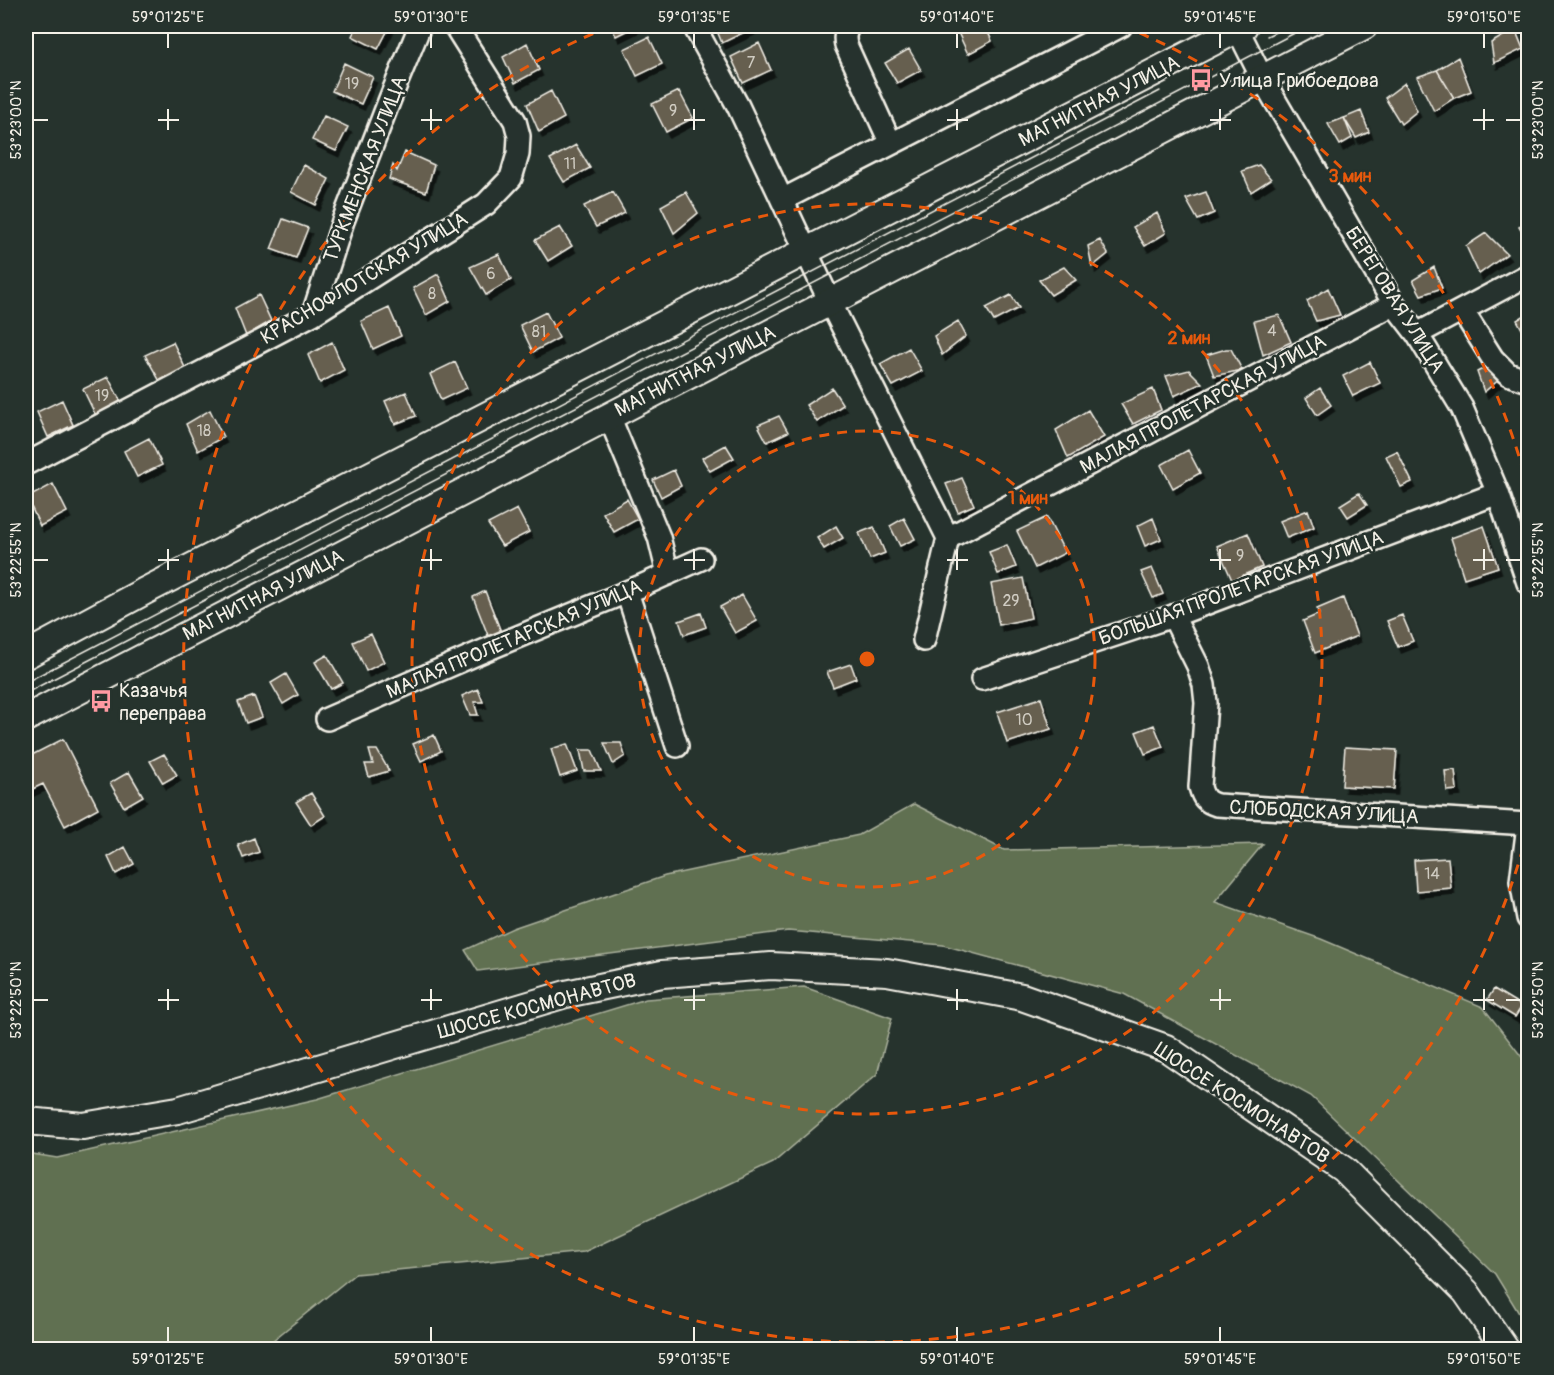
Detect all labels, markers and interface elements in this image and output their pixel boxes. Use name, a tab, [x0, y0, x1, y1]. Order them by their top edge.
text: 59°01'25"E	[132, 8, 204, 27]
text: 59°01'30"E	[394, 8, 468, 27]
text: 59°01'35"E	[658, 8, 730, 27]
text: 59°01'40"E	[920, 8, 994, 27]
text: 59°01'45"E	[1184, 8, 1256, 27]
text: 59°01'50"E	[1447, 8, 1521, 27]
street label: МАГНИТНАЯ УЛИЦА	[1014, 50, 1184, 152]
house number: 7	[747, 53, 756, 73]
bus stop icon: Улица Грибоедова	[1188, 67, 1214, 93]
place label: Улица Грибоедова	[1219, 68, 1378, 93]
street label: ТУРКМЕНСКАЯ УЛИЦА	[318, 72, 412, 266]
house number: 19	[345, 74, 359, 94]
text: 53°23'00"N	[7, 80, 26, 160]
text: 53°23'00"N	[1529, 80, 1548, 160]
house number: 9	[669, 101, 677, 121]
house number: 11	[564, 154, 576, 174]
text: 3 мин	[1329, 165, 1371, 188]
street label: КРАСНОФЛОТСКАЯ УЛИЦА	[256, 206, 472, 350]
street label: БЕРЕГОВАЯ УЛИЦА	[1340, 222, 1450, 378]
house number: 6	[486, 264, 496, 284]
house number: 8	[428, 284, 436, 304]
street label: МАГНИТНАЯ УЛИЦА	[610, 320, 780, 422]
house number: 4	[1267, 321, 1277, 341]
house number: 81	[532, 322, 546, 342]
text: 2 мин	[1168, 327, 1210, 350]
street label: МАЛАЯ ПРОЛЕТАРСКАЯ УЛИЦА	[1076, 328, 1330, 480]
house number: 19	[95, 386, 109, 406]
house number: 18	[197, 421, 211, 441]
text: 1 мин	[1008, 487, 1048, 510]
text: 53°22'55"N	[7, 522, 26, 598]
text: 53°22'55"N	[1529, 522, 1548, 598]
street label: БОЛЬШАЯ ПРОЛЕТАРСКАЯ УЛИЦА	[1095, 525, 1387, 651]
street label: МАГНИТНАЯ УЛИЦА	[178, 544, 348, 646]
house number: 9	[1236, 546, 1244, 566]
street label: МАЛАЯ ПРОЛЕТАРСКАЯ УЛИЦА	[382, 574, 646, 704]
house number: 29	[1002, 591, 1020, 611]
centre of rings	[857, 649, 877, 669]
place label: Казачья переправа	[119, 678, 206, 726]
bus stop icon: Казачья переправа	[88, 688, 114, 714]
house number: 10	[1015, 710, 1033, 730]
street label: СЛОБОДСКАЯ УЛИЦА	[1229, 795, 1419, 829]
house number: 14	[1424, 864, 1440, 884]
text: 53°22'50"N	[7, 961, 26, 1039]
text: 53°22'50"N	[1529, 961, 1548, 1039]
street label: ШОССЕ КОСМОНАВТОВ	[435, 968, 639, 1044]
street label: ШОССЕ КОСМОНАВТОВ	[1150, 1037, 1334, 1169]
text: 59°01'25"E	[132, 1350, 204, 1369]
text: 59°01'30"E	[394, 1350, 468, 1369]
text: 59°01'35"E	[658, 1350, 730, 1369]
text: 59°01'40"E	[920, 1350, 994, 1369]
text: 59°01'45"E	[1184, 1350, 1256, 1369]
text: 59°01'50"E	[1447, 1350, 1521, 1369]

